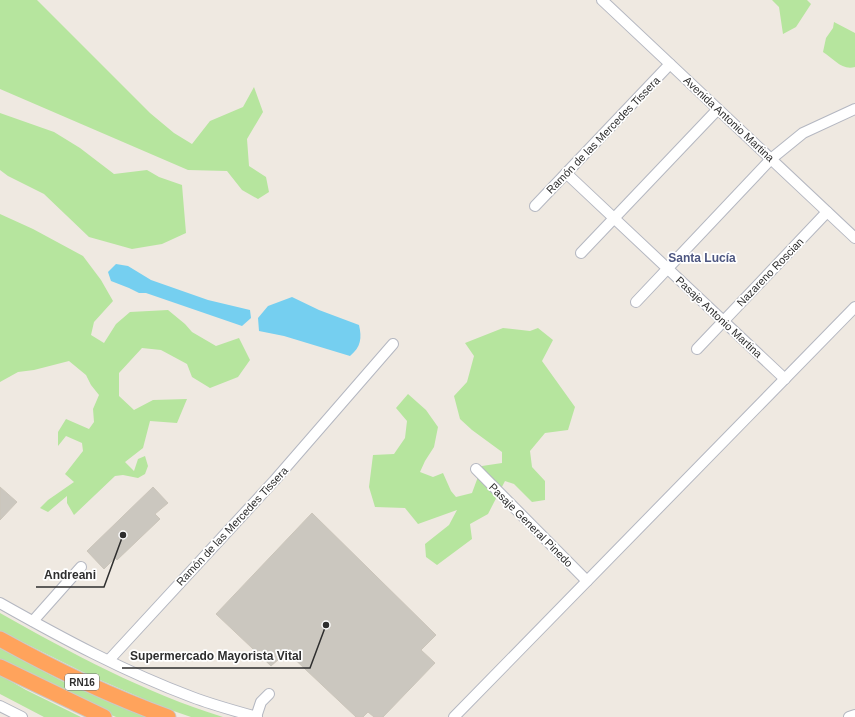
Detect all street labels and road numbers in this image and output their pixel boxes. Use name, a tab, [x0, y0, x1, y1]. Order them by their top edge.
street label: Ramón de las Mercedes Tissera	[544, 73, 663, 196]
street label: Avenida Antonio Martina	[681, 74, 777, 165]
street label: Nazareno Roscian	[734, 235, 806, 309]
street label: Pasaje Antonio Martina	[674, 274, 765, 361]
street label: Ramón de las Mercedes Tissera	[174, 464, 291, 588]
street label: Pasaje General Pinedo	[487, 481, 575, 569]
road number: RN16	[65, 674, 99, 690]

